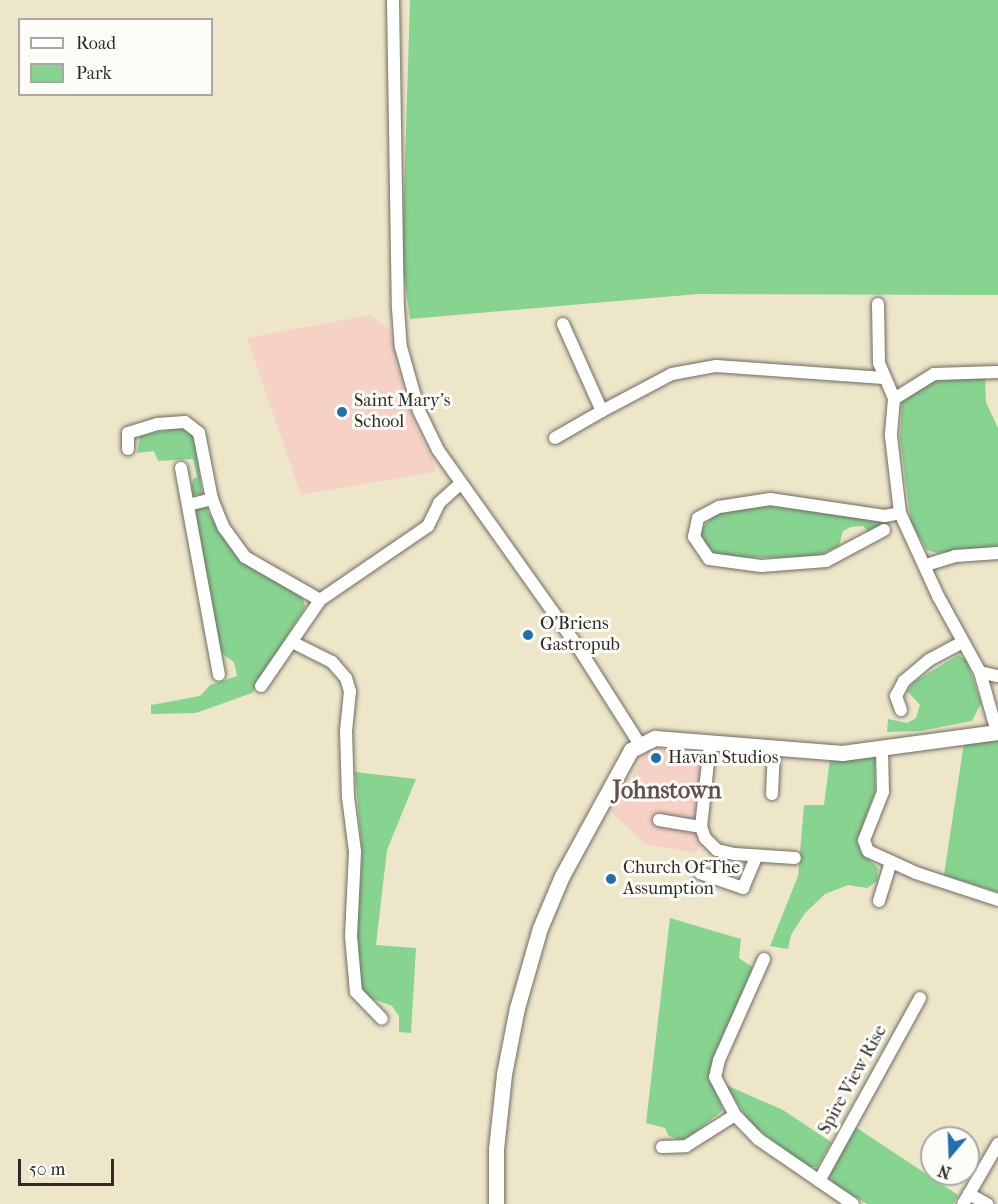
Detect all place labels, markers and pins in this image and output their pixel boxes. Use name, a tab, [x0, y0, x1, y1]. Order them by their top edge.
place label: Saint Mary's School	[354, 391, 450, 434]
marker: Saint Mary's School	[335, 405, 349, 419]
place label: O'Briens Gastropub	[540, 614, 620, 656]
marker: O'Briens Gastropub	[521, 628, 535, 642]
place label: Havan Studios	[668, 747, 778, 769]
marker: Havan Studios	[649, 751, 663, 765]
place label: Church Of The Assumption	[623, 858, 740, 900]
marker: Church Of The Assumption	[604, 872, 618, 886]

